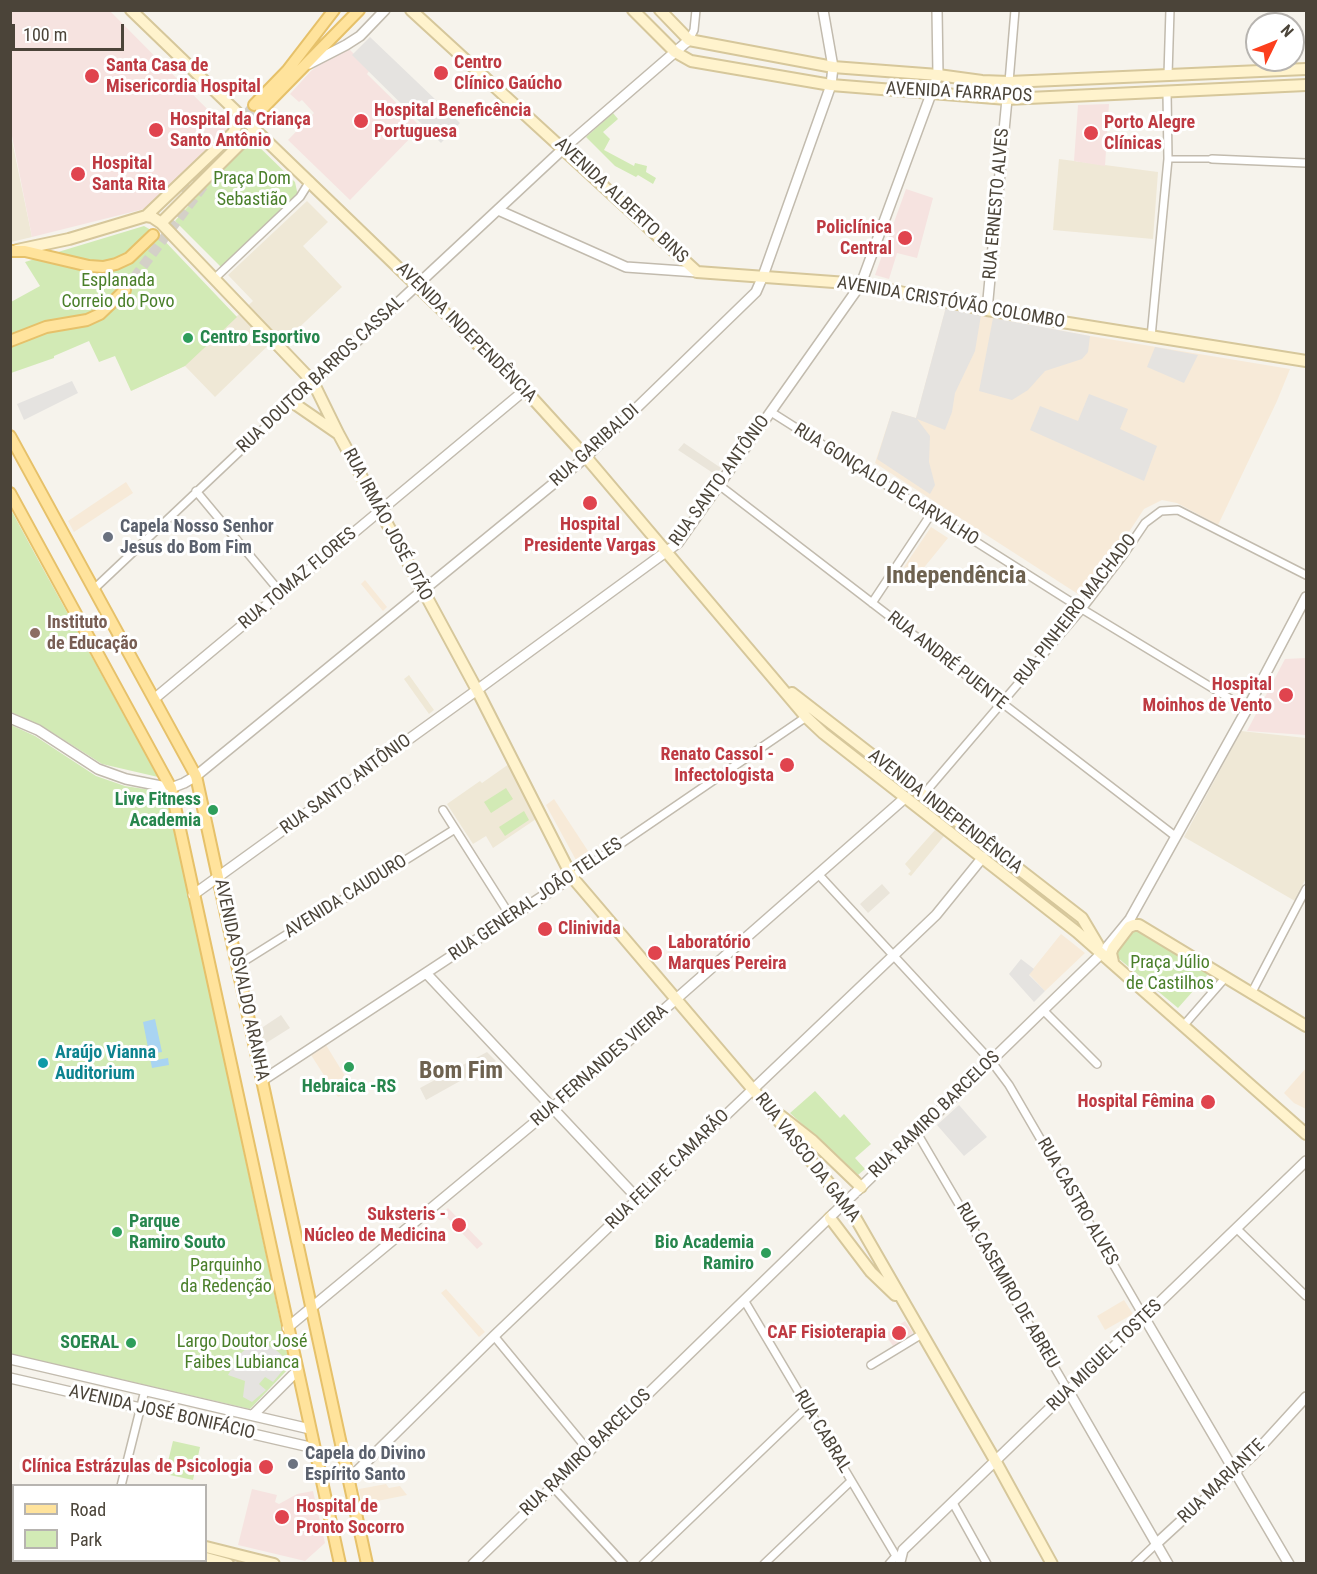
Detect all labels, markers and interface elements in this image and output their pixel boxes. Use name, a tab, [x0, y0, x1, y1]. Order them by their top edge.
scale bar	[15, 12, 128, 50]
north arrow	[1245, 12, 1305, 72]
text: N	[1277, 21, 1297, 41]
text: 100 m	[23, 24, 67, 45]
place label: Centro Clínico Gaúcho	[454, 52, 562, 94]
place label: Santa Casa de Misericordia Hospital	[106, 55, 261, 98]
marker: Centro Clínico Gaúcho	[432, 64, 450, 82]
marker: Santa Casa de Misericordia Hospital	[83, 67, 101, 85]
street label: AVENIDA FARRAPOS	[886, 78, 1032, 108]
place label: Hospital Beneficência Portuguesa	[374, 100, 531, 142]
place label: Hospital da Criança Santo Antônio	[170, 109, 311, 152]
marker: Hospital Beneficência Portuguesa	[352, 112, 370, 130]
place label: Porto Alegre Clínicas	[1104, 112, 1195, 154]
marker: Hospital da Criança Santo Antônio	[147, 121, 165, 139]
marker: Porto Alegre Clínicas	[1082, 124, 1100, 142]
street label: RUA ERNESTO ALVES	[980, 127, 1014, 281]
street label: AVENIDA ALBERTO BINS	[550, 134, 692, 268]
place label: Hospital Santa Rita	[92, 153, 166, 195]
marker: Hospital Santa Rita	[69, 165, 87, 183]
park label: Praça Dom Sebastião	[213, 168, 291, 210]
place label: Policlínica Central	[816, 217, 892, 260]
marker: Policlínica Central	[896, 229, 914, 247]
street label: AVENIDA INDEPENDÊNCIA	[391, 258, 541, 408]
park label: Esplanada Correio do Povo	[61, 270, 175, 312]
street label: AVENIDA CRISTÓVÃO COLOMBO	[835, 272, 1067, 334]
street label: RUA DOUTOR BARROS CASSAL	[233, 292, 409, 458]
place label: Centro Esportivo	[200, 327, 320, 349]
marker: Centro Esportivo	[181, 331, 195, 345]
street label: RUA GARIBALDI	[546, 400, 644, 492]
street label: RUA SANTO ANTÔNIO	[665, 411, 775, 551]
street label: RUA GONÇALO DE CARVALHO	[790, 419, 982, 551]
street label: RUA IRMÃO JOSÉ OTÃO	[338, 445, 436, 605]
marker: Hospital Presidente Vargas	[581, 494, 599, 512]
place label: Hospital Presidente Vargas	[524, 514, 656, 556]
place label: Capela Nosso Senhor Jesus do Bom Fim	[120, 516, 274, 558]
street label: RUA TOMAZ FLORES	[235, 524, 361, 634]
marker: Capela Nosso Senhor Jesus do Bom Fim	[101, 530, 115, 544]
street label: RUA PINHEIRO MACHADO	[1010, 530, 1142, 690]
district label: Independência	[886, 563, 1026, 591]
street label: RUA ANDRÉ PUENTE	[883, 607, 1011, 715]
place label: Instituto de Educação	[47, 612, 138, 654]
marker: Instituto de Educação	[28, 626, 42, 640]
place label: Hospital Moinhos de Vento	[1142, 674, 1272, 716]
marker: Hospital Moinhos de Vento	[1277, 686, 1295, 704]
street label: RUA SANTO ANTÔNIO	[276, 730, 416, 840]
place label: Renato Cassol - Infectologista	[661, 744, 774, 786]
street label: AVENIDA INDEPENDÊNCIA	[864, 745, 1026, 879]
marker: Renato Cassol - Infectologista	[778, 756, 796, 774]
place label: Live Fitness Academia	[115, 789, 201, 832]
marker: Live Fitness Academia	[206, 803, 220, 817]
street label: RUA GENERAL JOÃO TELLES	[445, 834, 627, 966]
street label: AVENIDA CAUDURO	[281, 851, 411, 943]
street label: AVENIDA OSVALDO ARANHA	[209, 877, 273, 1083]
place label: Clinivida	[558, 918, 621, 940]
marker: Clinivida	[536, 920, 554, 938]
place label: Laboratório Marques Pereira	[668, 932, 787, 974]
marker: Laboratório Marques Pereira	[646, 944, 664, 962]
park label: Praça Júlio de Castilhos	[1126, 952, 1214, 994]
street label: RUA FERNANDES VIEIRA	[527, 1001, 673, 1131]
place label: Araújo Vianna Auditorium	[55, 1042, 156, 1084]
street label: RUA RAMIRO BARCELOS	[865, 1047, 1005, 1183]
marker: Araújo Vianna Auditorium	[36, 1056, 50, 1070]
district label: Bom Fim	[419, 1058, 503, 1086]
marker: Hebraica -RS	[342, 1060, 356, 1074]
place label: Hebraica -RS	[302, 1076, 396, 1098]
street label: RUA VASCO DA GAMA	[750, 1089, 864, 1227]
place label: Hospital Fêmina	[1077, 1091, 1194, 1113]
marker: Hospital Fêmina	[1199, 1093, 1217, 1111]
street label: RUA FELIPE CAMARÃO	[602, 1106, 734, 1234]
street label: RUA CASTRO ALVES	[1032, 1134, 1122, 1270]
street label: RUA CASEMIRO DE ABREU	[951, 1199, 1063, 1373]
place label: Suksteris - Núcleo de Medicina	[304, 1204, 446, 1246]
place label: Parque Ramiro Souto	[129, 1211, 226, 1254]
marker: Suksteris - Núcleo de Medicina	[450, 1216, 468, 1234]
marker: Parque Ramiro Souto	[110, 1225, 124, 1239]
place label: Bio Academia Ramiro	[655, 1232, 754, 1274]
marker: Bio Academia Ramiro	[759, 1246, 773, 1260]
park label: Parquinho da Redenção	[180, 1255, 272, 1298]
street label: RUA MIGUEL TOSTES	[1043, 1296, 1167, 1416]
place label: CAF Fisioterapia	[767, 1322, 886, 1344]
marker: CAF Fisioterapia	[890, 1324, 908, 1342]
park label: Largo Doutor José Faibes Lubianca	[177, 1331, 307, 1374]
place label: SOERAL	[60, 1332, 119, 1354]
marker: SOERAL	[124, 1336, 138, 1350]
street label: AVENIDA JOSÉ BONIFÁCIO	[67, 1381, 257, 1445]
street label: RUA RAMIRO BARCELOS	[516, 1385, 656, 1521]
street label: RUA CABRAL	[789, 1387, 855, 1477]
street label: RUA MARIANTE	[1174, 1435, 1270, 1529]
place label: Capela do Divino Espírito Santo	[305, 1443, 426, 1486]
place label: Clínica Estrázulas de Psicologia	[22, 1456, 252, 1478]
marker: Capela do Divino Espírito Santo	[286, 1457, 300, 1471]
marker: Clínica Estrázulas de Psicologia	[257, 1458, 275, 1476]
legend	[12, 1484, 207, 1562]
place label: Hospital de Pronto Socorro	[296, 1496, 405, 1538]
text: Road	[70, 1499, 106, 1520]
marker: Hospital de Pronto Socorro	[273, 1508, 291, 1526]
text: Park	[70, 1529, 102, 1550]

